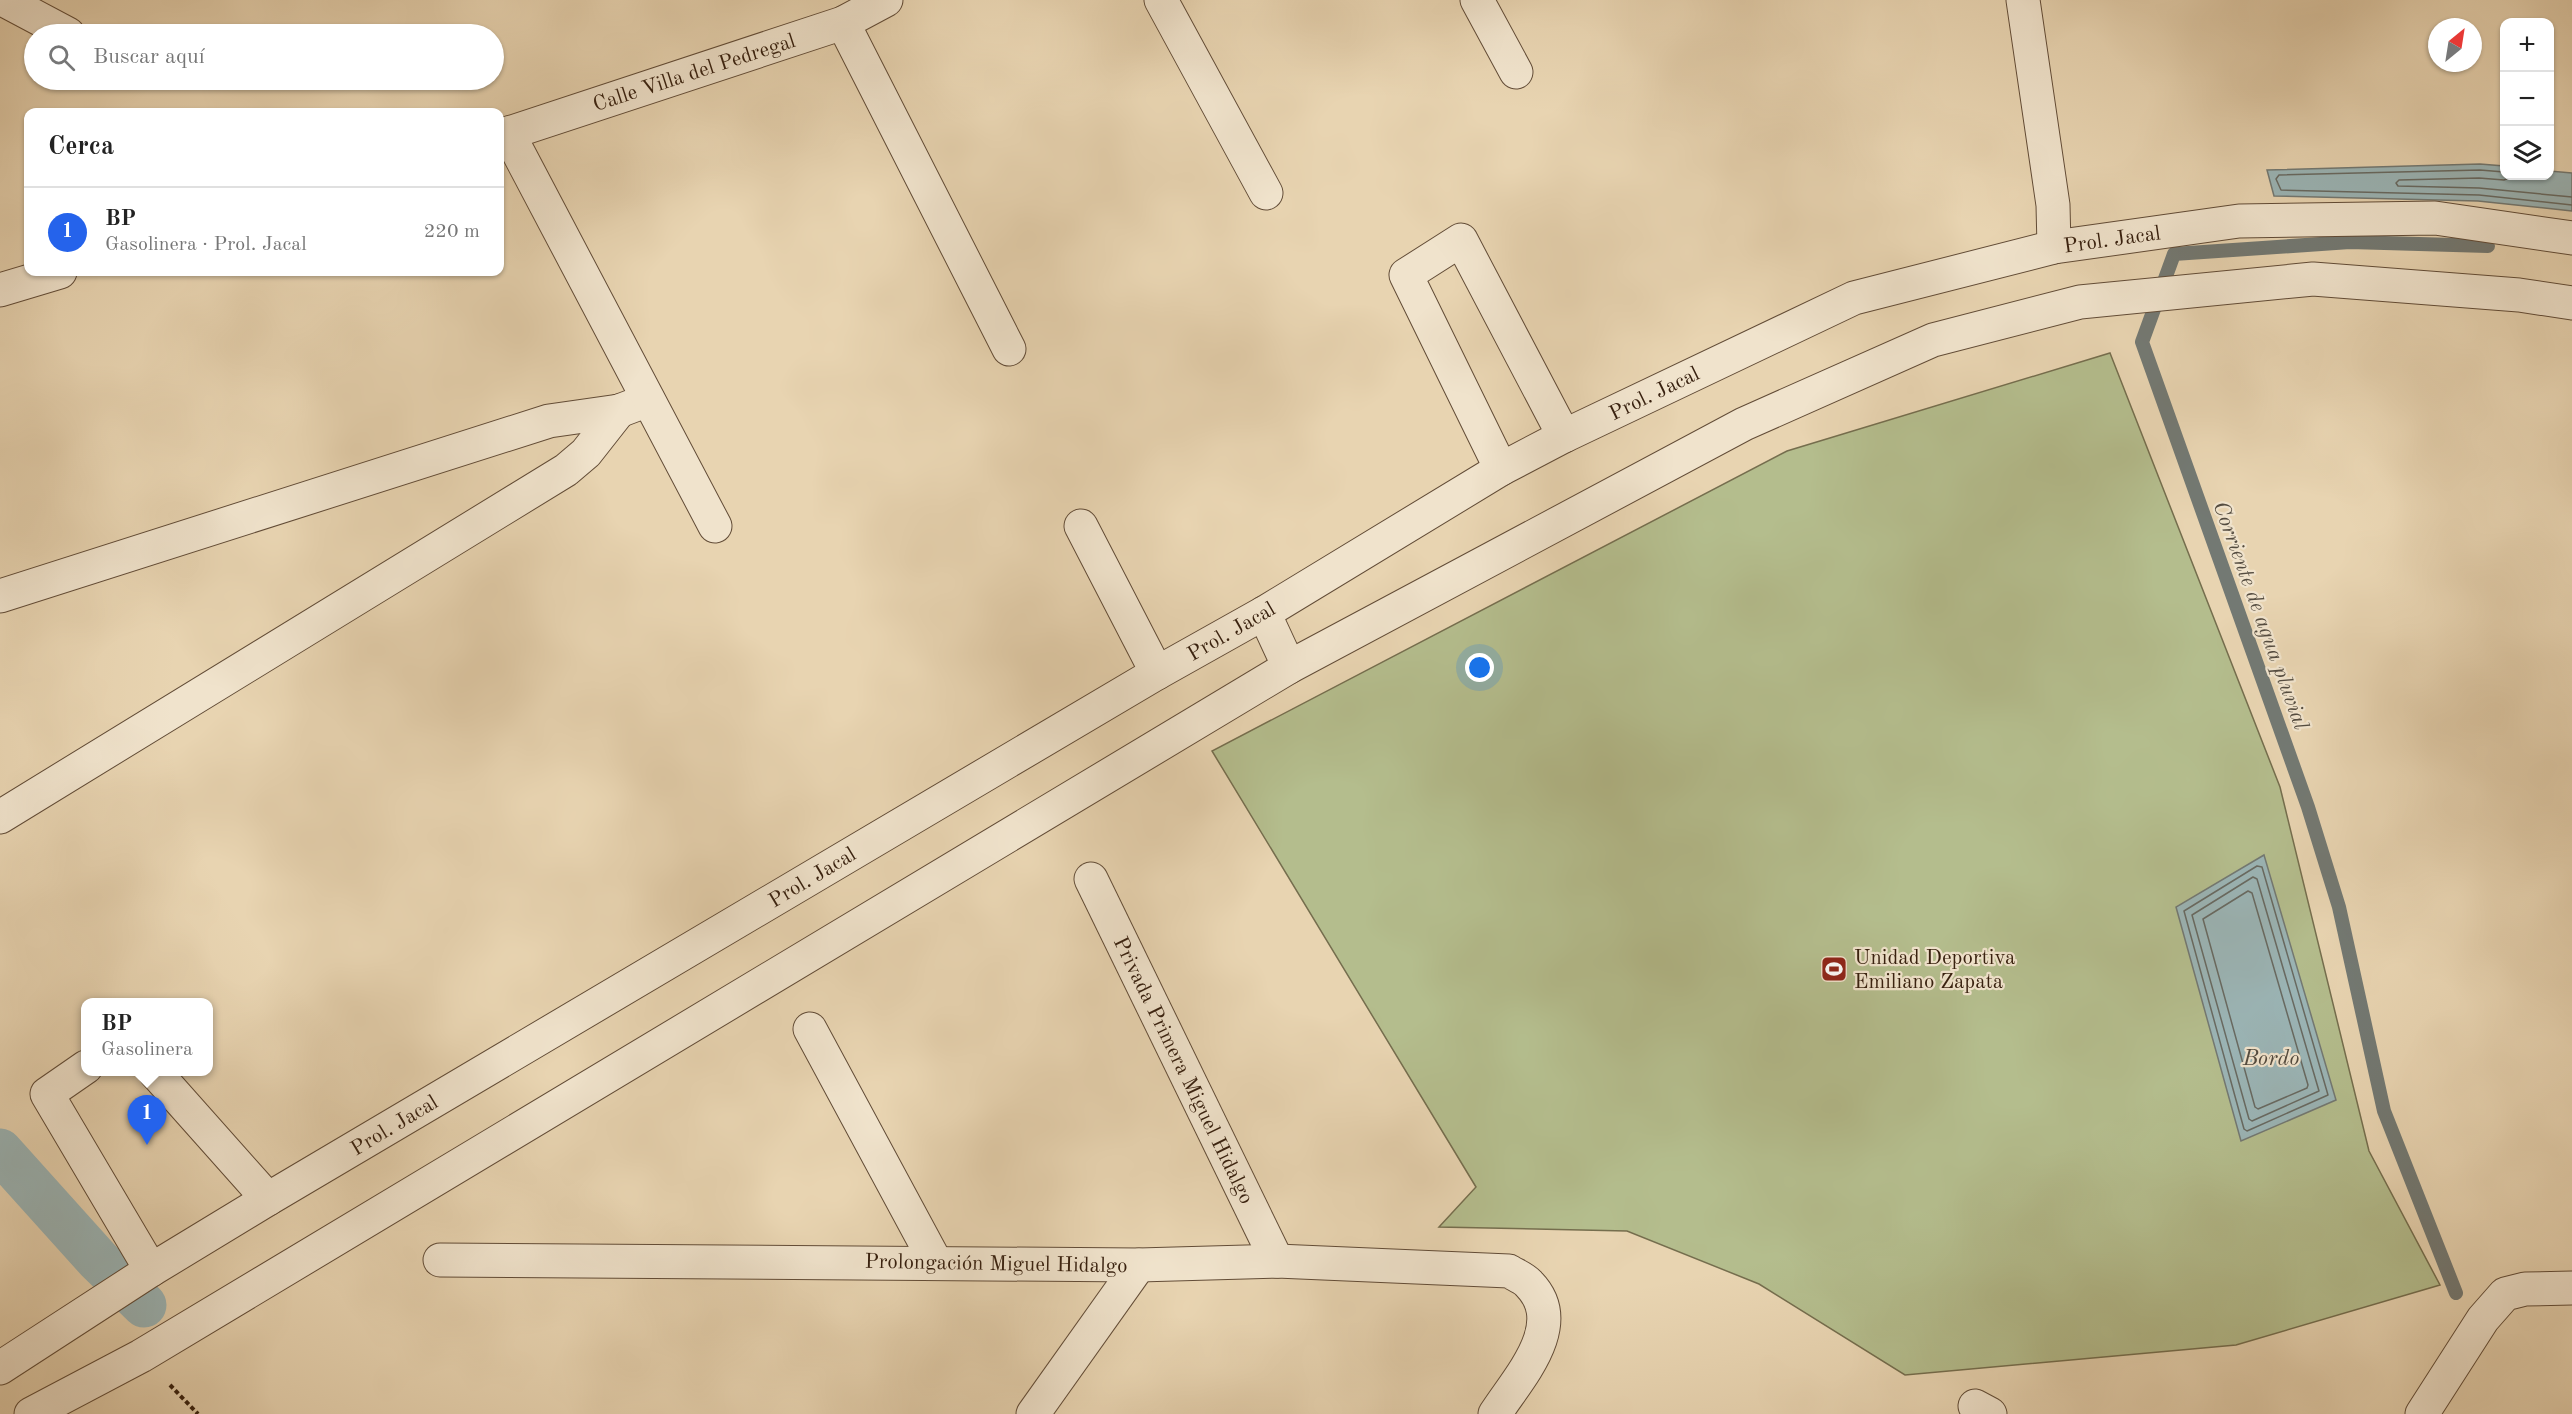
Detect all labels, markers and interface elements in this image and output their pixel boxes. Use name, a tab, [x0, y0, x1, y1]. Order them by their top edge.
north arrow	[2428, 18, 2482, 72]
map controls	[2500, 18, 2554, 180]
button: +	[2500, 18, 2554, 72]
search box	[24, 24, 504, 90]
street label: Calle Villa del Pedregal	[591, 31, 799, 116]
icon: search	[45, 41, 78, 74]
text: Buscar aquí	[93, 46, 205, 68]
button: −	[2500, 72, 2554, 126]
button: layers	[2500, 126, 2554, 180]
text: Cerca	[48, 134, 114, 160]
text: BP	[105, 208, 136, 230]
text: 1	[62, 222, 73, 242]
text: 220 m	[424, 222, 480, 242]
street label: Prol. Jacal	[2062, 223, 2162, 258]
text: Gasolinera · Prol. Jacal	[105, 235, 307, 255]
street label: Prol. Jacal	[1606, 363, 1703, 425]
water label: Corriente de agua pluvial	[2208, 498, 2312, 733]
street label: Prol. Jacal	[1184, 599, 1280, 666]
your location	[1465, 653, 1494, 682]
street label: Prol. Jacal	[766, 844, 860, 912]
street label: Privada Primera Miguel Hidalgo	[1109, 934, 1257, 1208]
place label: Unidad Deportiva Emiliano Zapata	[1854, 948, 2015, 993]
sports icon: Unidad Deportiva Emiliano Zapata	[1819, 954, 1849, 984]
popup	[81, 998, 213, 1076]
text: BP	[101, 1013, 132, 1035]
text: Gasolinera	[101, 1040, 193, 1060]
water label: Bordo	[2242, 1048, 2299, 1070]
street label: Prol. Jacal	[348, 1092, 442, 1160]
pin: 1	[128, 1096, 166, 1145]
street label: Prolongación Miguel Hidalgo	[864, 1252, 1128, 1277]

